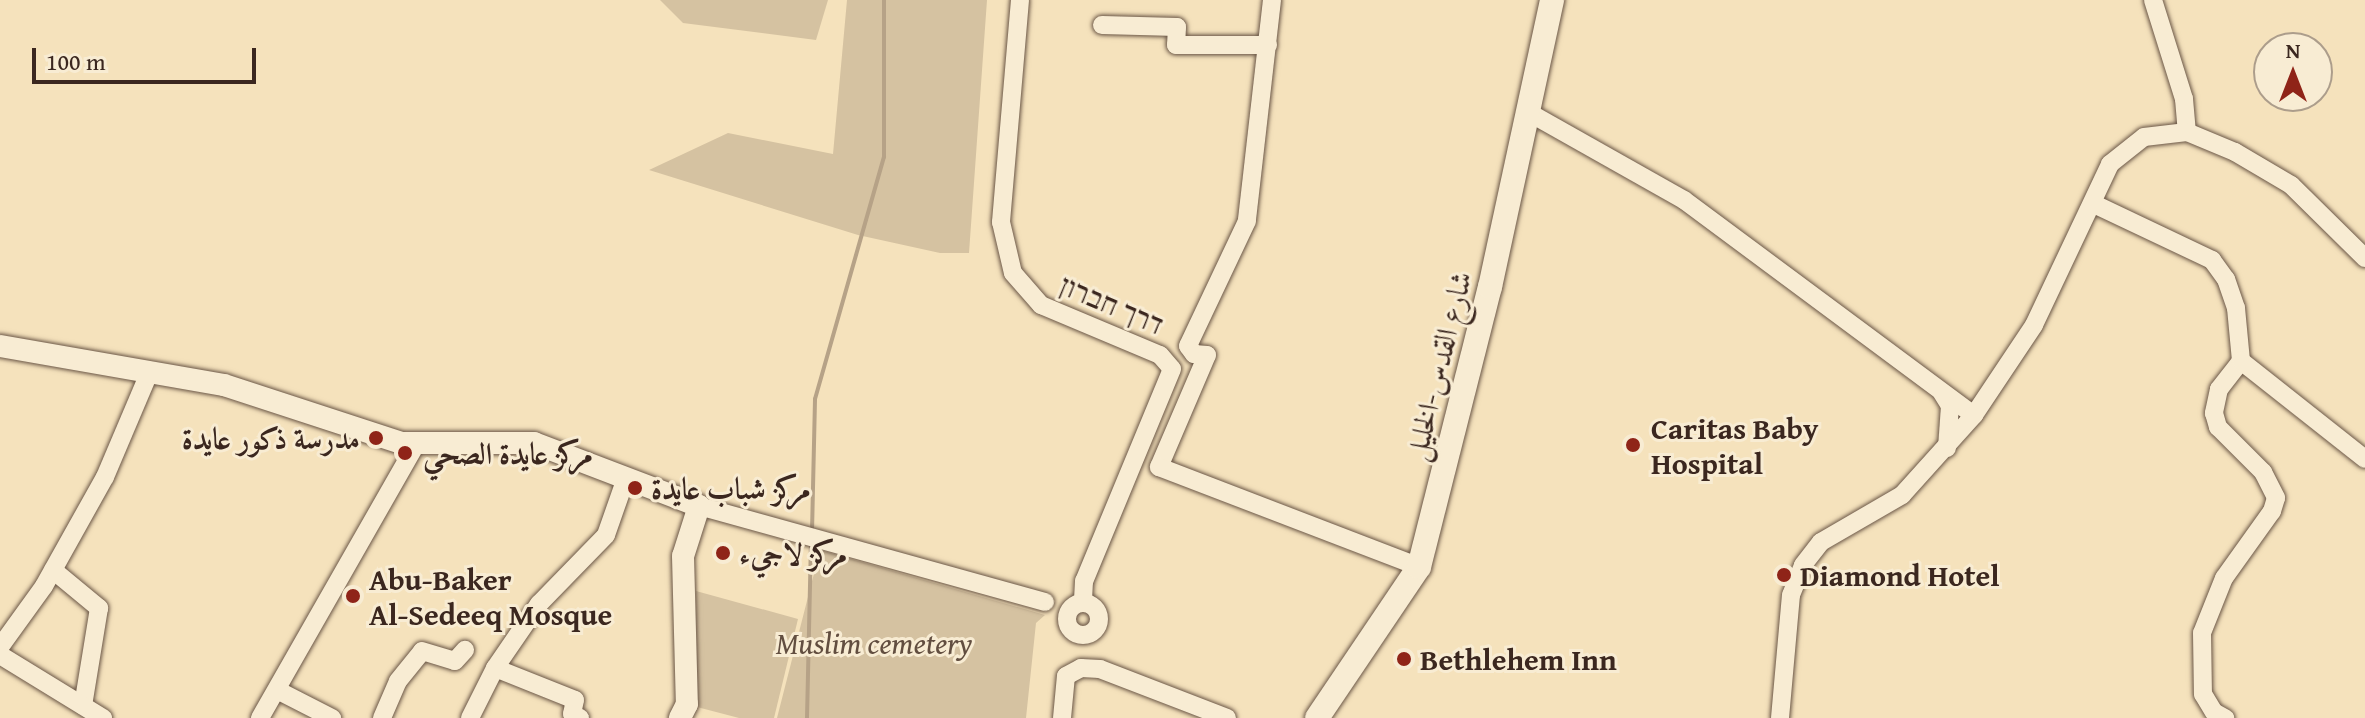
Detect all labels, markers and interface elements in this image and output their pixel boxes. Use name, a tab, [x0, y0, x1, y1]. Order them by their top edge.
scale bar	[36, 32, 260, 82]
north arrow	[2253, 32, 2333, 112]
text: N	[2286, 34, 2300, 66]
text: 100 m	[46, 44, 106, 79]
street label: דרך חברון	[1055, 266, 1169, 342]
street label: شارع القدس-الخليل	[1397, 268, 1479, 464]
place label: Caritas Baby Hospital	[1651, 410, 1818, 480]
place label: مدرسة ذكور عايدة	[182, 420, 360, 456]
marker: مدرسة ذكور عايدة	[367, 429, 385, 447]
marker: Caritas Baby Hospital	[1622, 434, 1644, 456]
place label: مركز عايدة الصحي	[423, 435, 593, 471]
marker: مركز عايدة الصحي	[394, 442, 416, 464]
place label: مركز شباب عايدة	[651, 470, 811, 506]
marker: مركز شباب عايدة	[626, 479, 644, 497]
place label: مركز لاجيء	[739, 535, 847, 571]
marker: مركز لاجيء	[714, 544, 732, 562]
place label: Diamond Hotel	[1800, 557, 2000, 593]
place label: Abu-Baker Al-Sedeeq Mosque	[369, 561, 612, 632]
marker: Diamond Hotel	[1775, 566, 1793, 584]
marker: Abu-Baker Al-Sedeeq Mosque	[344, 587, 362, 605]
park label: Muslim cemetery	[776, 625, 972, 661]
place label: Bethlehem Inn	[1420, 641, 1617, 677]
marker: Bethlehem Inn	[1395, 650, 1413, 668]

